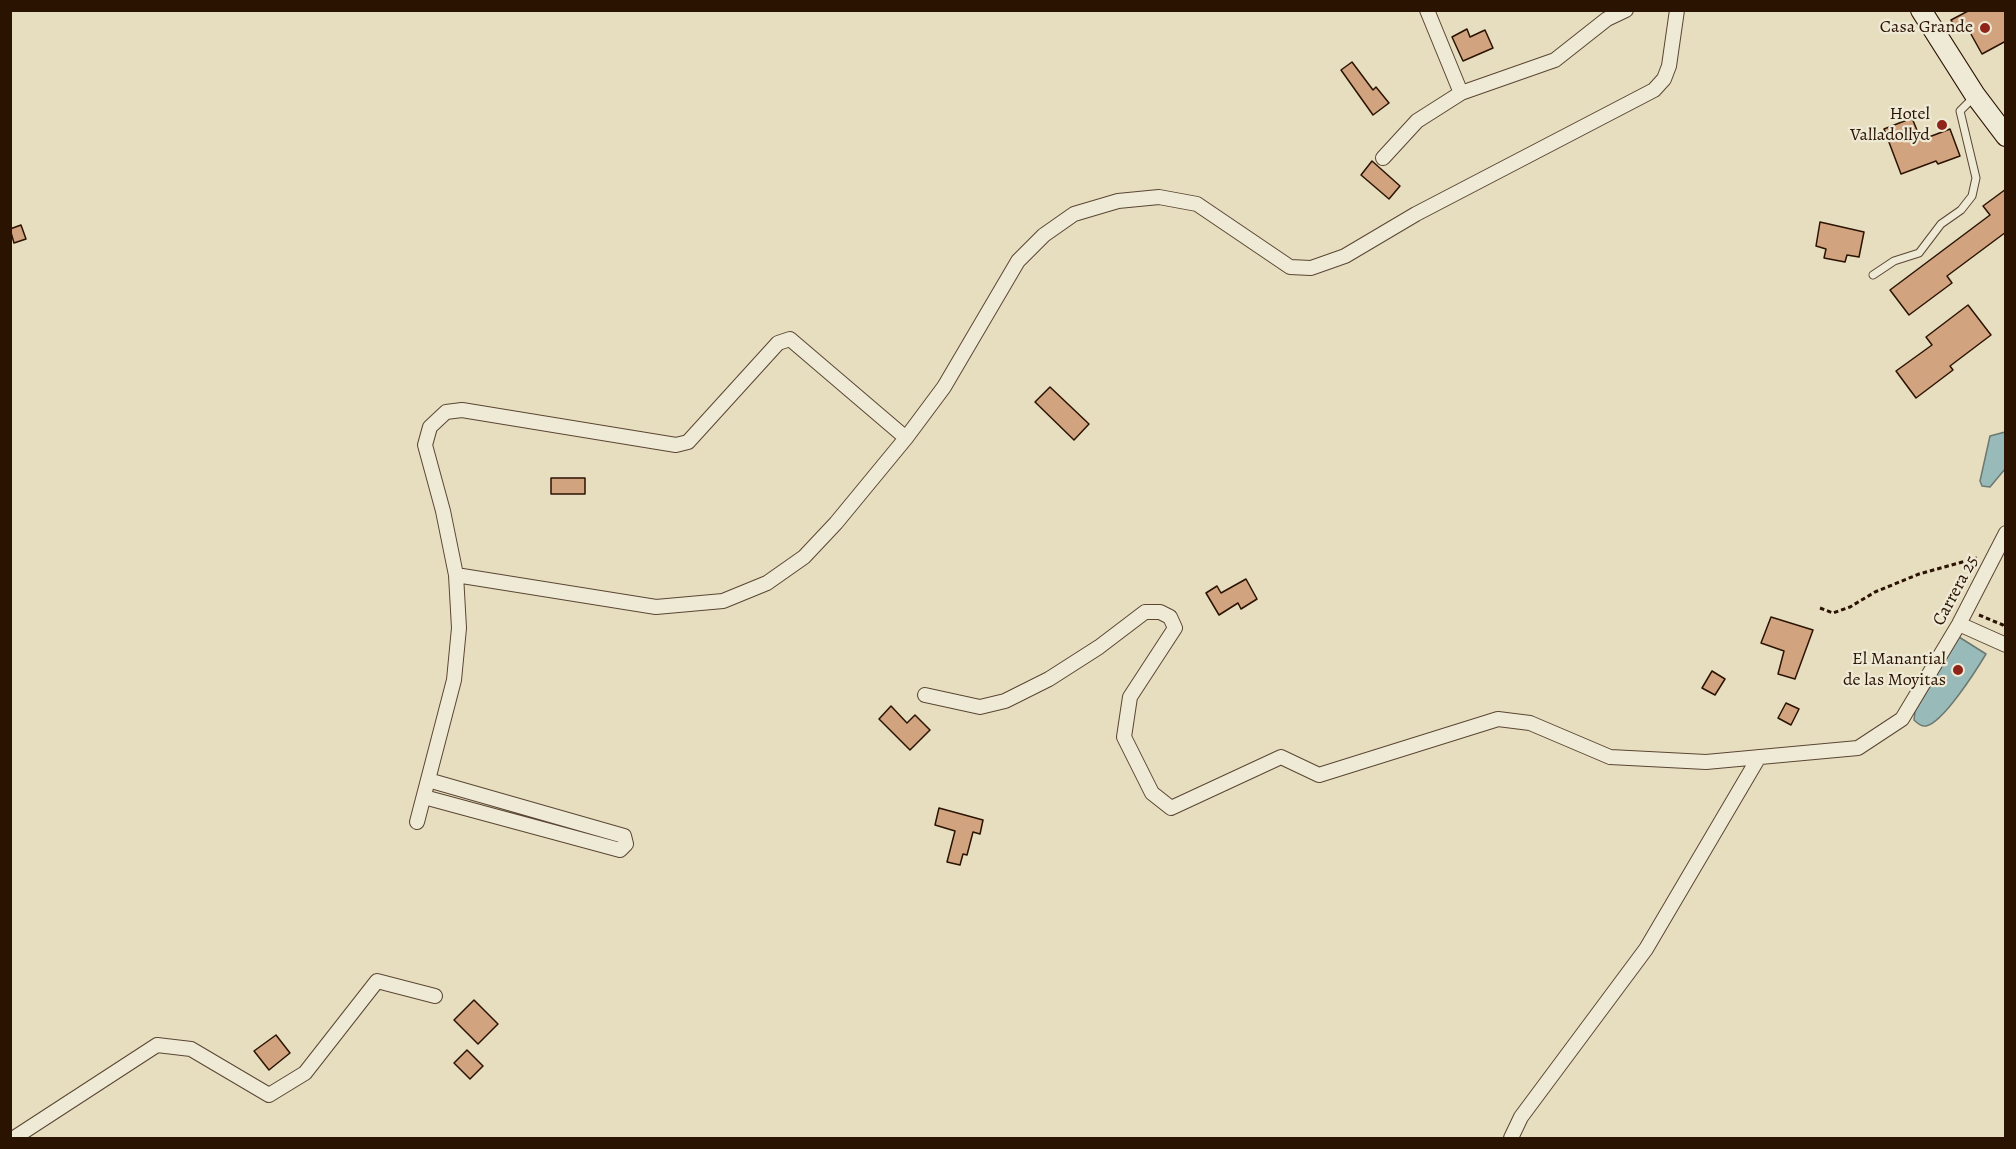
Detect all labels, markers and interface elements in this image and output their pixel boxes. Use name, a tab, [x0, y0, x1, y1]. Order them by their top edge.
place label: Casa Grande	[1880, 17, 1973, 39]
marker: Casa Grande	[1978, 21, 1992, 35]
place label: Hotel Valladollyd	[1850, 104, 1930, 146]
marker: Hotel Valladollyd	[1935, 118, 1949, 132]
street label: Carrera 25	[1929, 552, 1983, 630]
place label: El Manantial de las Moyitas	[1843, 649, 1946, 692]
marker: El Manantial de las Moyitas	[1951, 663, 1965, 677]

